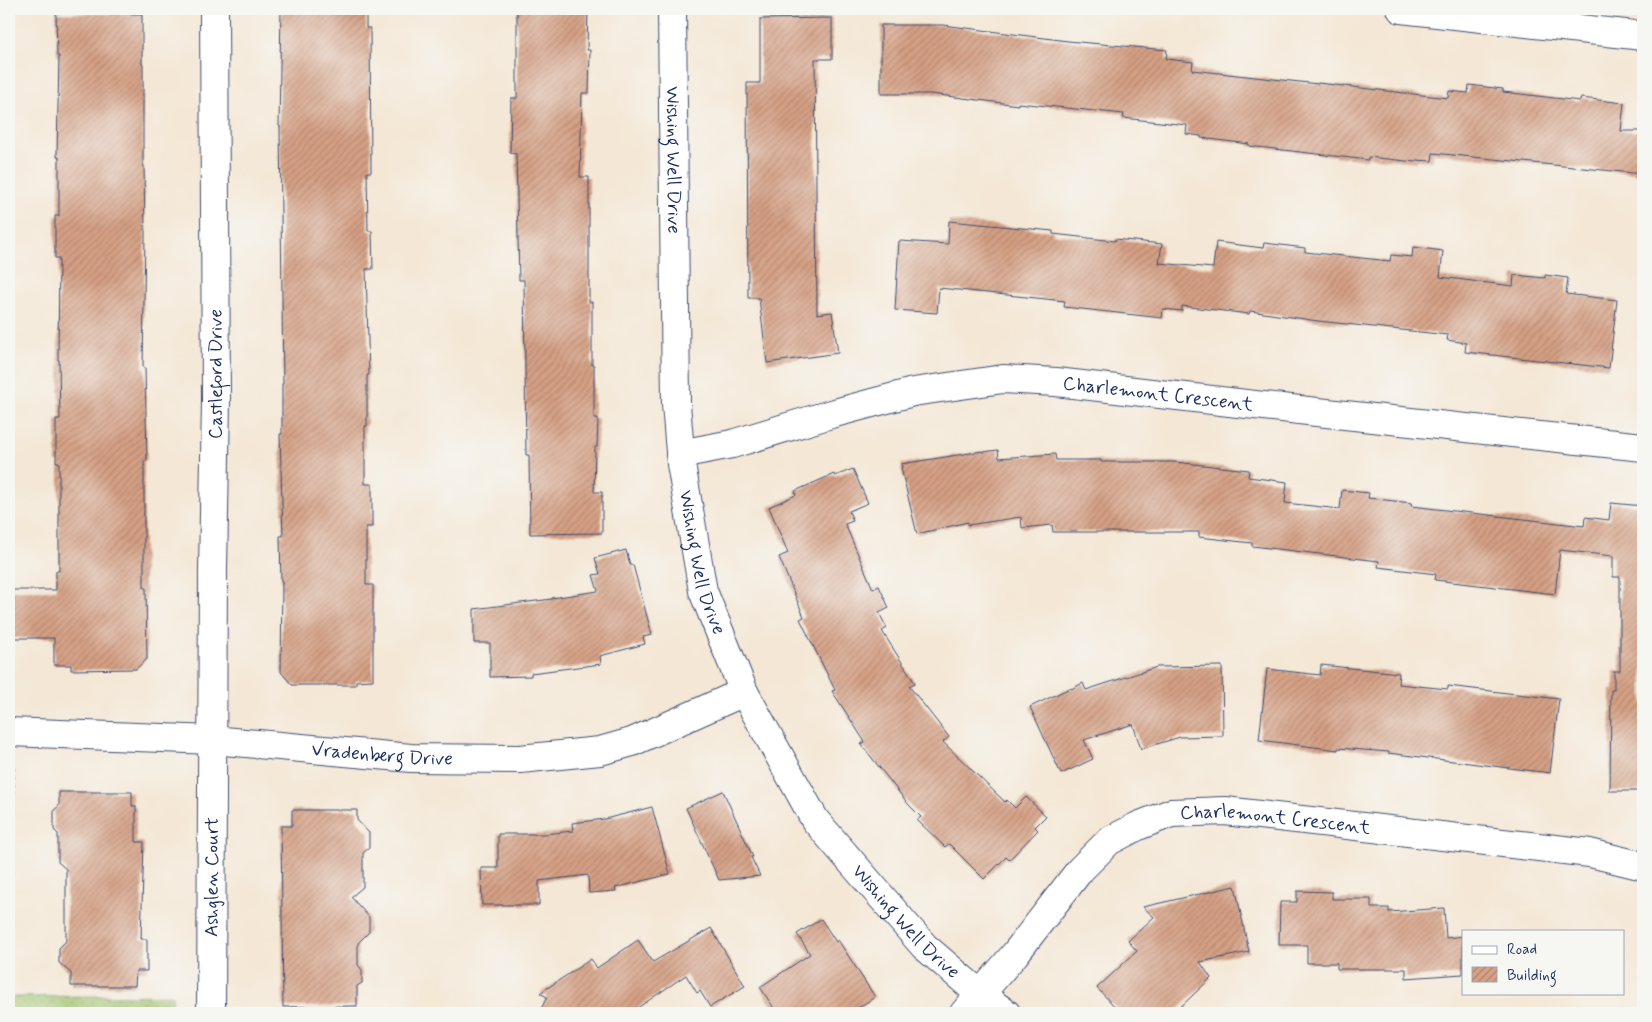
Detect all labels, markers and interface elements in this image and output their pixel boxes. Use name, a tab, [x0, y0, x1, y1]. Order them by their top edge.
street label: Wishing Well Drive	[658, 86, 687, 234]
street label: Castleford Drive	[203, 309, 231, 439]
street label: Charlemont Crescent	[1061, 370, 1255, 417]
street label: Wishing Well Drive	[673, 488, 732, 638]
street label: Vradenberg Drive	[310, 737, 453, 773]
street label: Charlemont Crescent	[1179, 798, 1372, 840]
street label: Ashglen Court	[199, 817, 225, 937]
street label: Wishing Well Drive	[847, 859, 965, 984]
legend	[1462, 930, 1624, 994]
text: Road	[1507, 940, 1537, 960]
text: Building	[1507, 966, 1557, 987]

